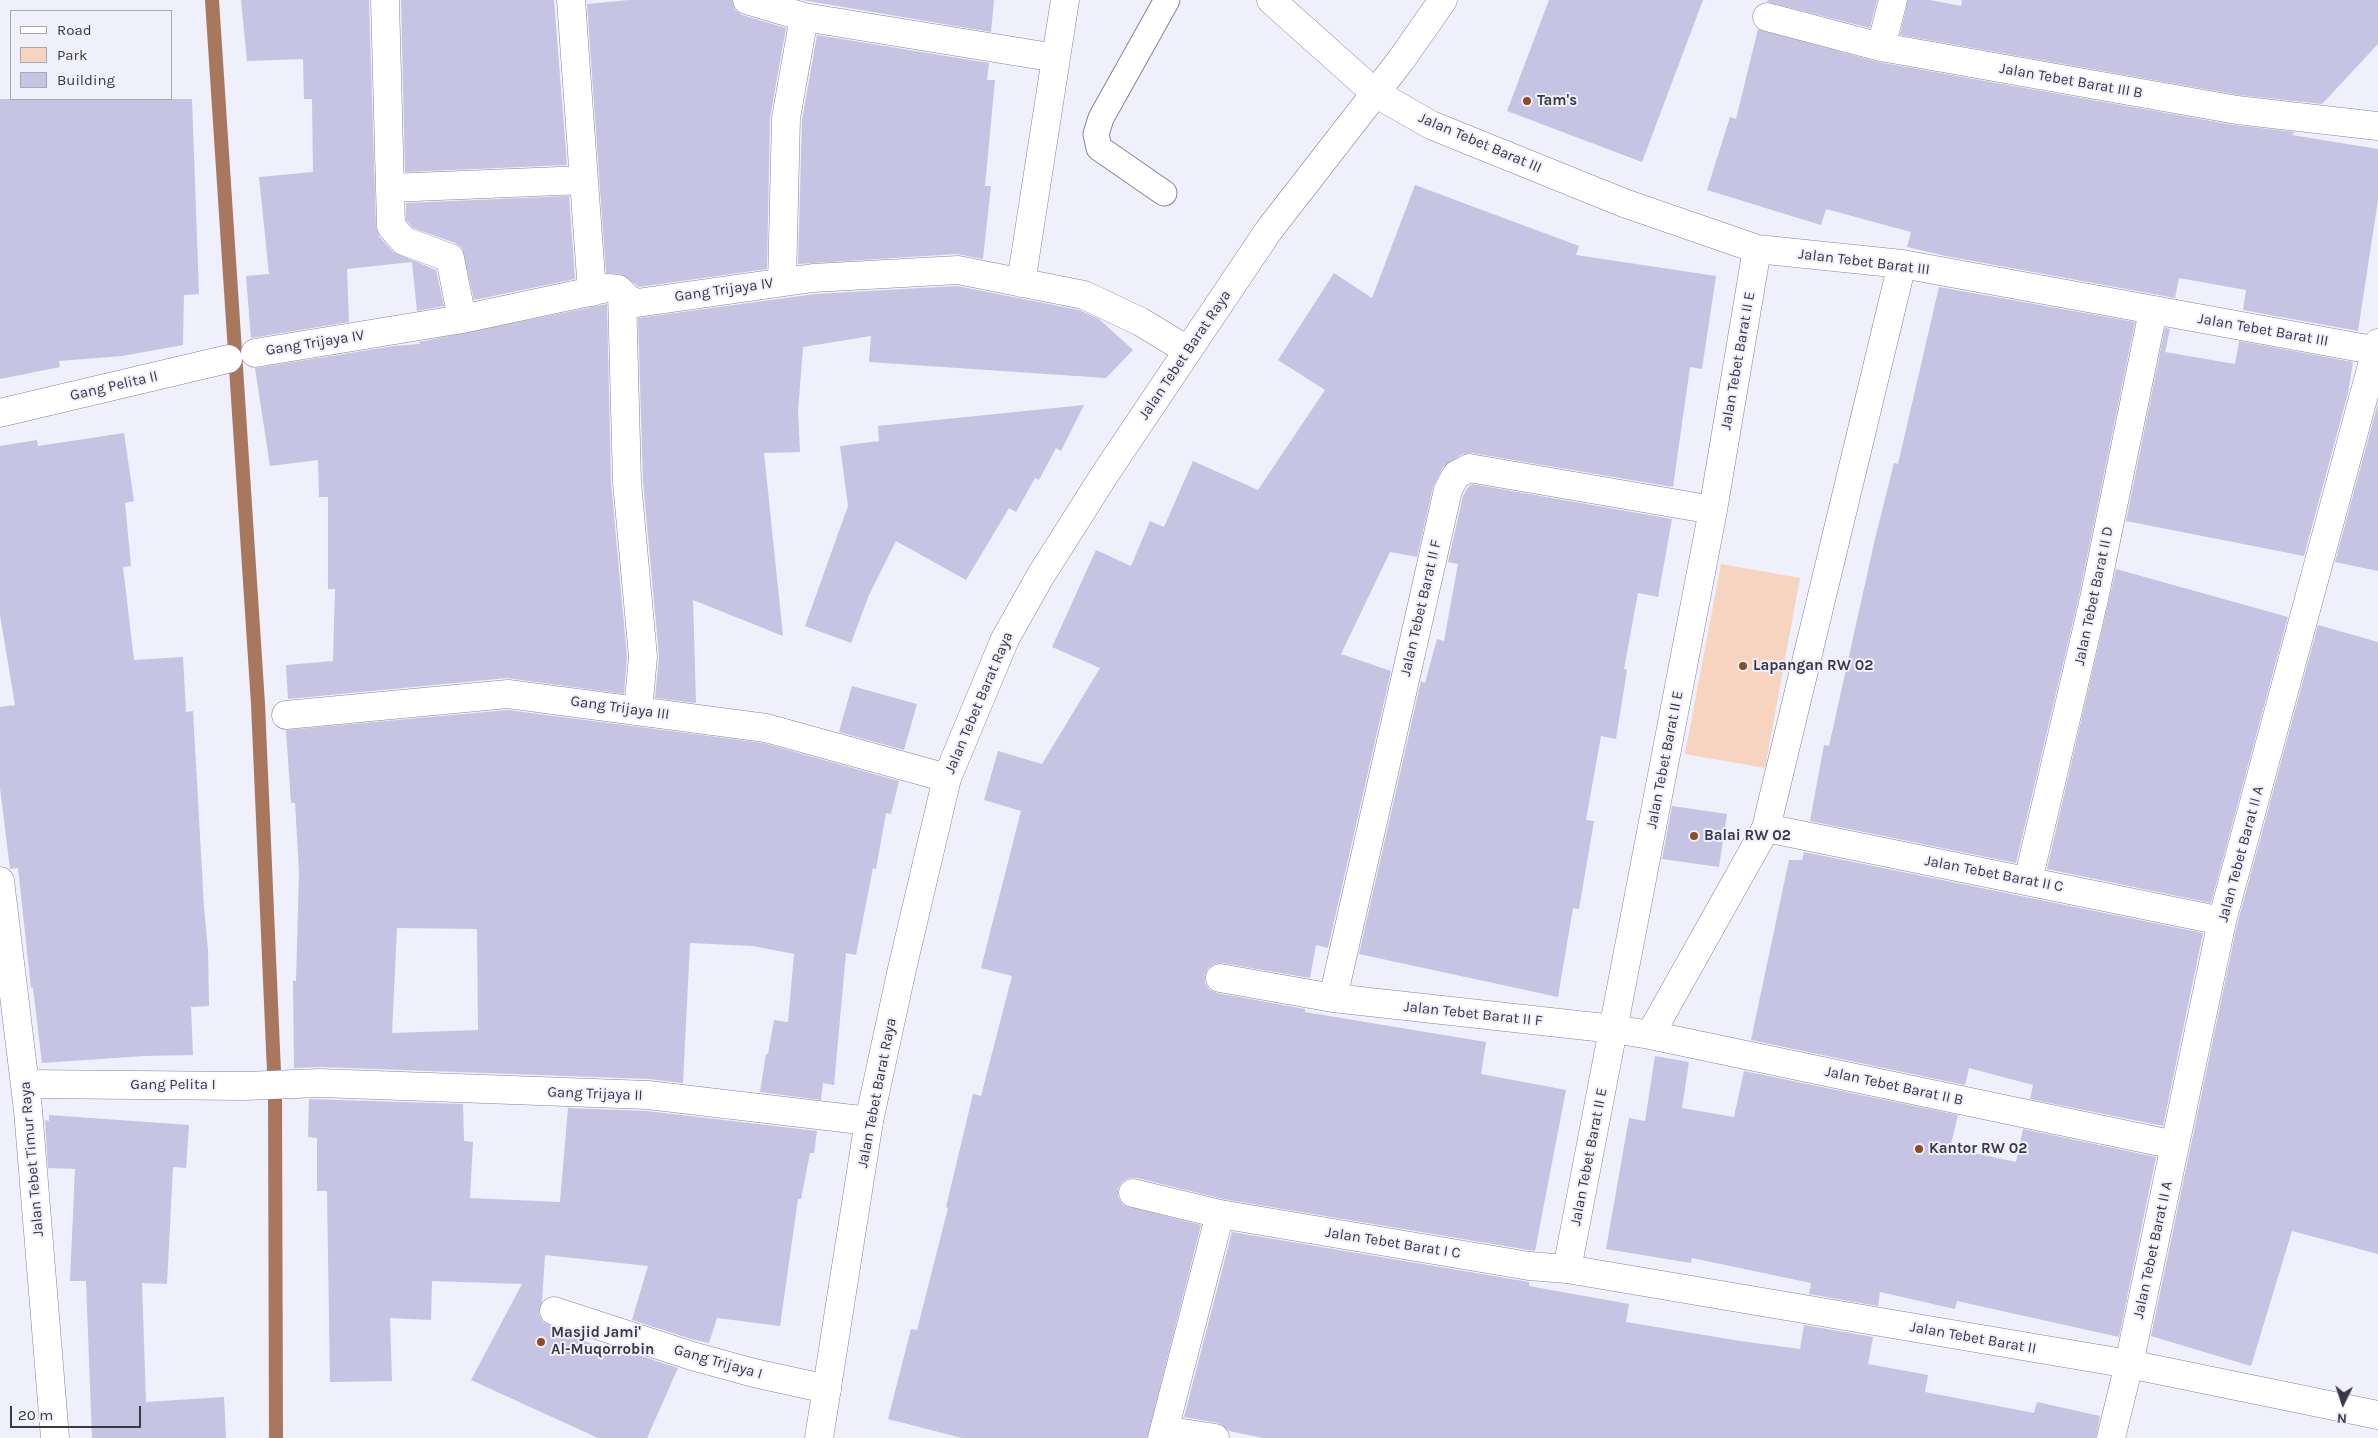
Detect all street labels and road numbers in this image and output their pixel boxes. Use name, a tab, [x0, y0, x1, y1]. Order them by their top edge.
street label: Jalan Tebet Barat III B	[1998, 60, 2144, 102]
street label: Jalan Tebet Barat III	[1416, 109, 1544, 177]
street label: Jalan Tebet Barat III	[1797, 245, 1931, 279]
street label: Gang Trijaya IV	[673, 274, 775, 306]
street label: Jalan Tebet Barat Raya	[1135, 287, 1235, 423]
street label: Jalan Tebet Barat II E	[1717, 290, 1759, 432]
street label: Jalan Tebet Barat III	[2196, 310, 2330, 350]
street label: Gang Trijaya IV	[264, 326, 366, 360]
street label: Gang Pelita II	[68, 367, 160, 405]
street label: Jalan Tebet Barat II D	[2070, 525, 2118, 667]
street label: Jalan Tebet Barat II F	[1397, 538, 1445, 678]
street label: Jalan Tebet Barat Raya	[941, 629, 1017, 777]
street label: Jalan Tebet Barat II E	[1643, 690, 1687, 830]
street label: Gang Trijaya III	[569, 692, 671, 724]
street label: Jalan Tebet Barat II A	[2214, 784, 2268, 924]
street label: Jalan Tebet Barat II C	[1923, 852, 2065, 896]
street label: Jalan Tebet Barat II F	[1403, 998, 1543, 1030]
street label: Jalan Tebet Barat Raya	[854, 1016, 900, 1170]
street label: Jalan Tebet Barat II B	[1823, 1063, 1965, 1109]
street label: Gang Pelita I	[130, 1076, 216, 1094]
street label: Jalan Tebet Timur Raya	[16, 1081, 48, 1237]
street label: Gang Trijaya II	[547, 1083, 643, 1105]
street label: Jalan Tebet Barat II E	[1567, 1087, 1611, 1227]
street label: Jalan Tebet Barat II A	[2130, 1180, 2176, 1320]
street label: Jalan Tebet Barat I C	[1324, 1223, 1462, 1263]
street label: Jalan Tebet Barat II	[1908, 1318, 2038, 1358]
street label: Gang Trijaya I	[672, 1341, 764, 1383]

